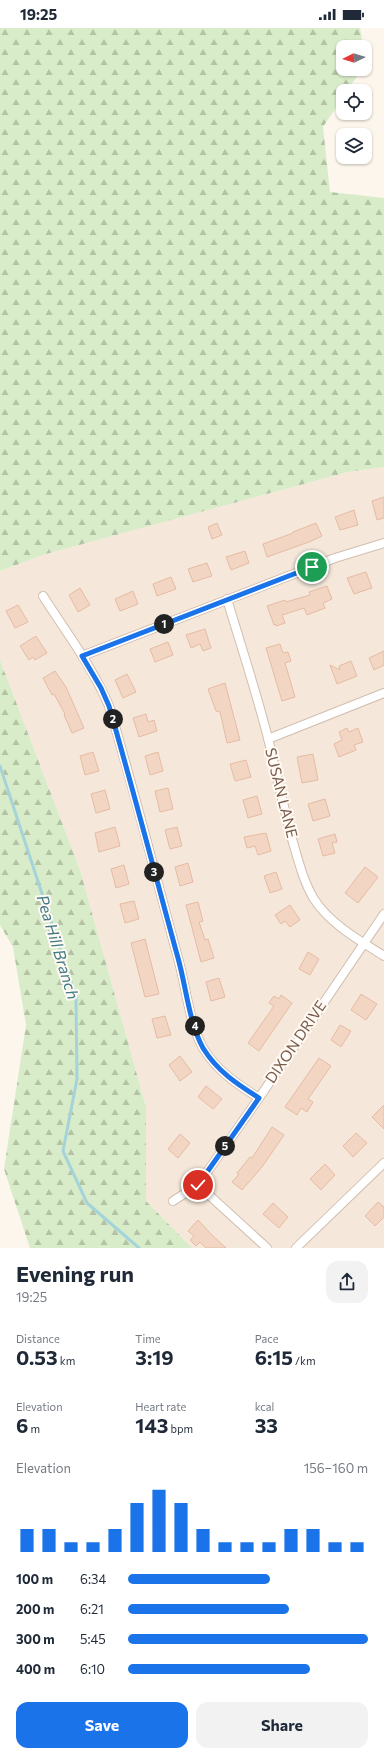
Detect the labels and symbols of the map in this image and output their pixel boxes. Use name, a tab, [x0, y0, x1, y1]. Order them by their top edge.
north arrow	[336, 40, 372, 76]
pin	[295, 550, 329, 584]
pin: 1	[154, 614, 174, 634]
pin: 2	[103, 709, 123, 729]
street label: SUSAN LANE	[262, 746, 302, 840]
pin: 3	[144, 862, 164, 882]
water label: Pea Hill Branch	[34, 892, 83, 1001]
street label: DIXON DRIVE	[261, 997, 329, 1086]
pin: 4	[185, 1016, 205, 1036]
pin: 5	[215, 1136, 235, 1156]
pin	[181, 1168, 215, 1202]

